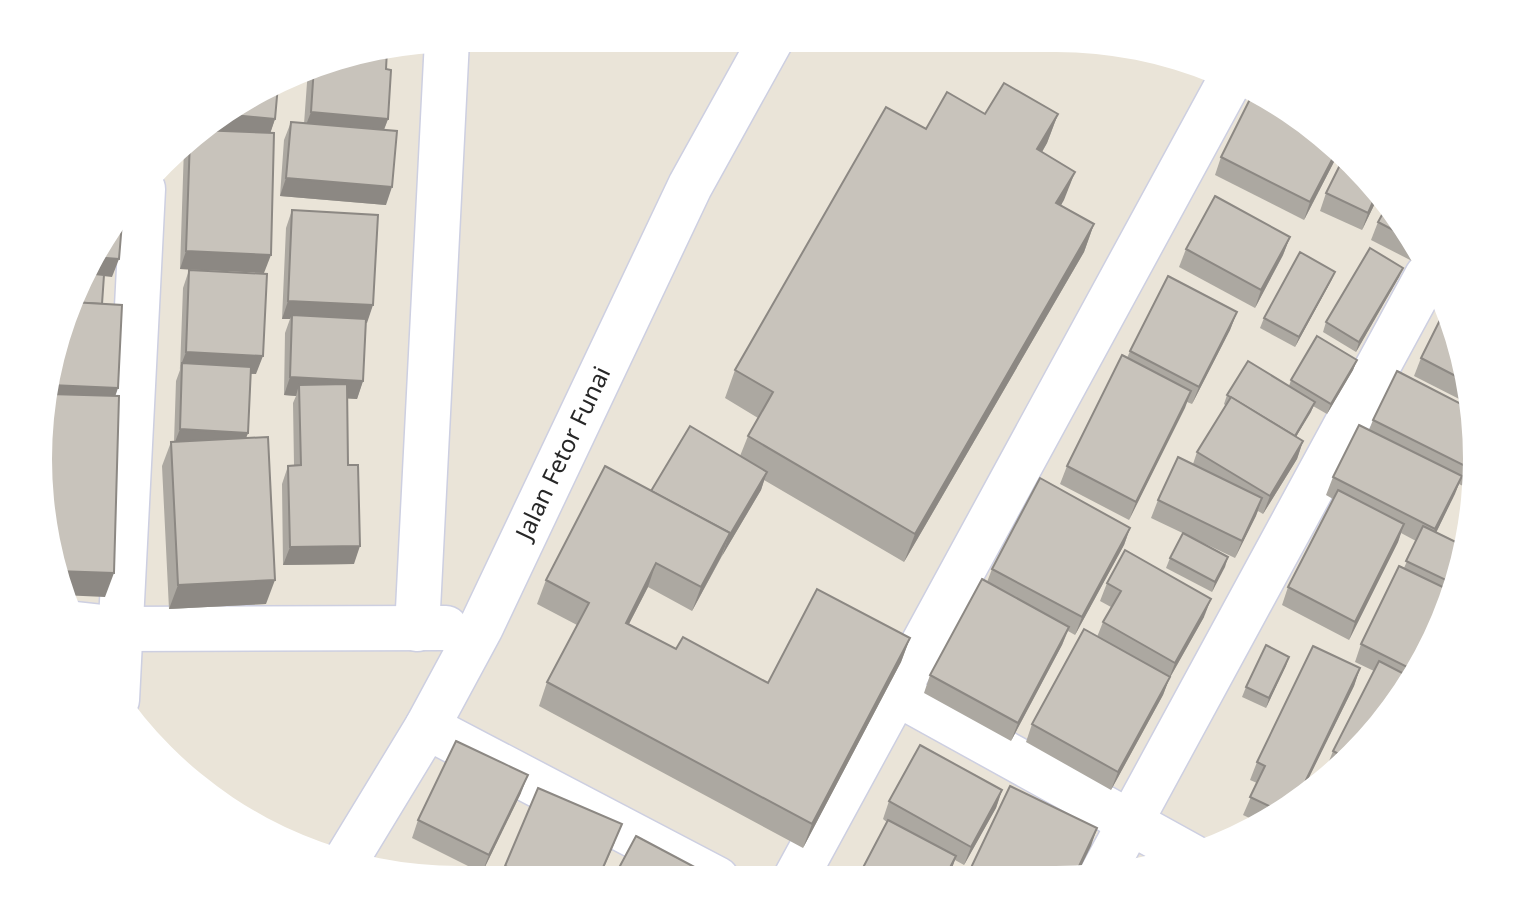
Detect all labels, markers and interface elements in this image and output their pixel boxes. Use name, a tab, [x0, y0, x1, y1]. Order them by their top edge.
street label: Jalan Fetor Funai	[506, 360, 617, 546]

